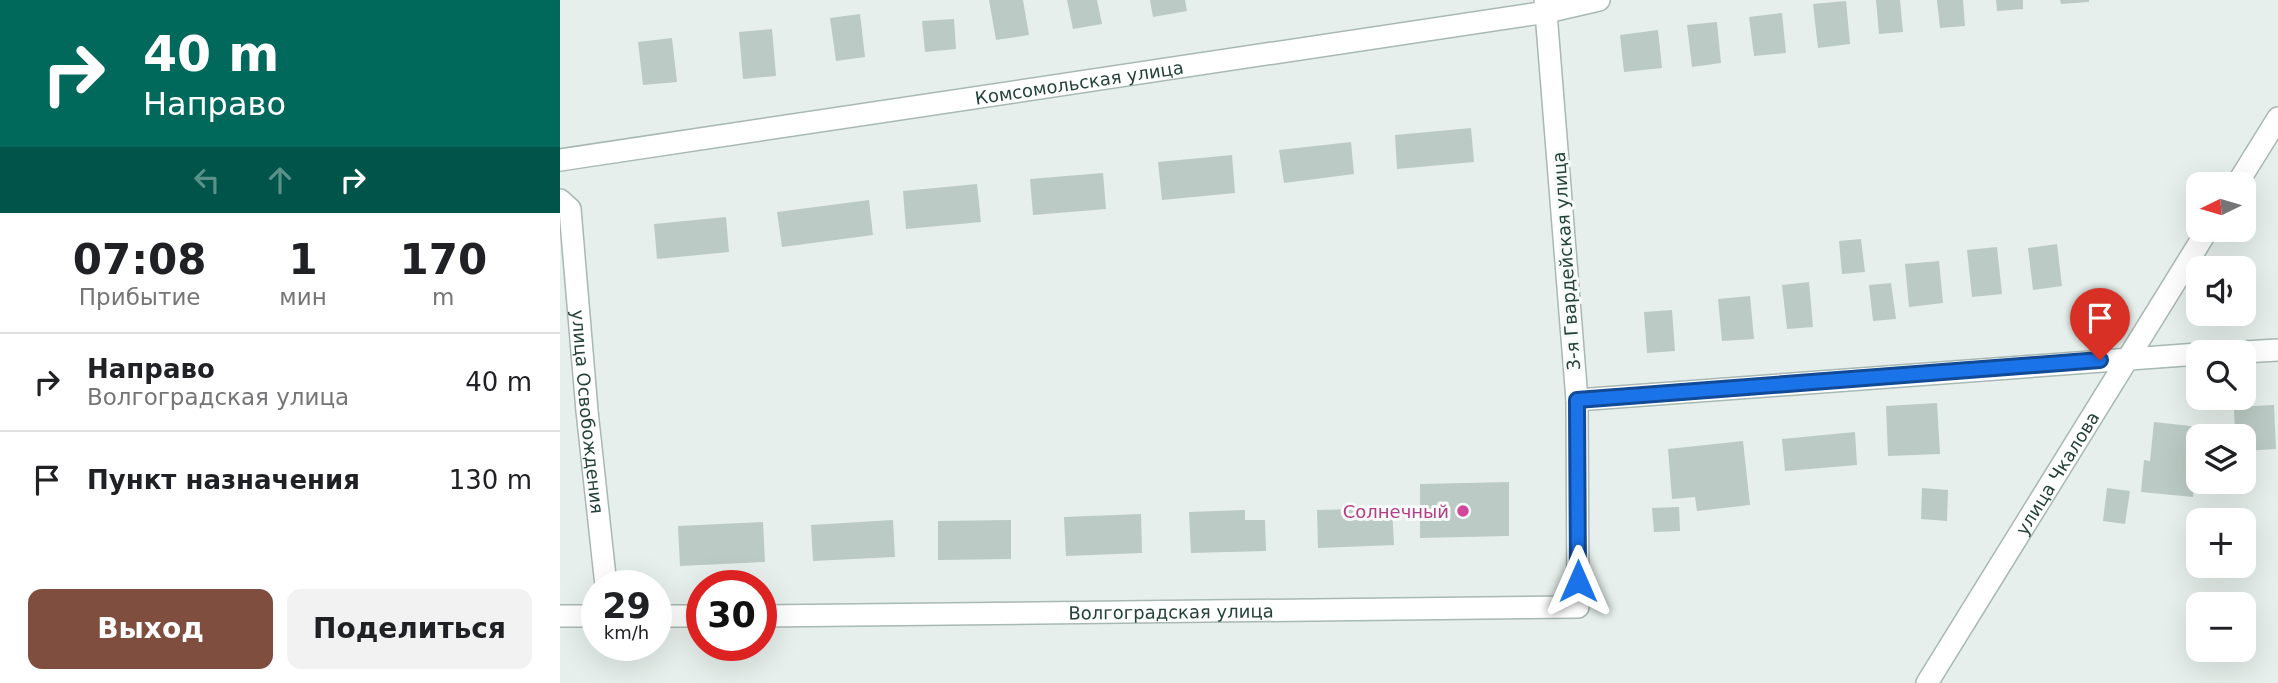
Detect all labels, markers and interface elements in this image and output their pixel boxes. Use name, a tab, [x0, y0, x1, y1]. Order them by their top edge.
text: 40 m	[143, 26, 279, 83]
icon: right	[28, 28, 119, 119]
street label: Комсомольская улица	[974, 56, 1185, 108]
text: Направо	[143, 85, 286, 123]
street label: 3-я Гвардейская улица	[1548, 151, 1584, 371]
icon: left	[188, 161, 226, 199]
icon: ahead	[261, 161, 299, 199]
icon: right	[334, 161, 372, 199]
north arrow	[2186, 172, 2256, 242]
map controls	[2186, 172, 2256, 662]
text: 07:08	[73, 235, 207, 284]
text: 1	[288, 235, 318, 284]
text: 170	[399, 235, 487, 284]
button: sound	[2186, 256, 2256, 326]
text: Прибытие	[79, 284, 201, 310]
text: мин	[279, 284, 327, 310]
text: m	[432, 284, 455, 310]
pin	[2070, 288, 2130, 360]
icon: arrive	[2081, 299, 2119, 337]
street label: улица Освобождения	[568, 309, 609, 515]
button: search	[2186, 340, 2256, 410]
text: Направо	[87, 354, 215, 384]
icon: right	[28, 363, 66, 401]
text: 40 m	[465, 367, 532, 397]
text: Волгоградская улица	[87, 384, 349, 410]
street label: улица Чкалова	[2011, 407, 2103, 539]
button: layers	[2186, 424, 2256, 494]
icon: arrive	[28, 461, 66, 499]
text: Пункт назначения	[87, 465, 360, 495]
text: 130 m	[449, 465, 532, 495]
place label: Солнечный	[1343, 501, 1449, 522]
marker: Солнечный	[1455, 503, 1471, 519]
button: +	[2186, 508, 2256, 578]
position arrow	[1541, 544, 1615, 618]
speed limit sign: 30	[686, 570, 777, 661]
text: 29	[602, 586, 651, 626]
button: Выход	[28, 589, 273, 669]
button: Поделиться	[287, 589, 532, 669]
button: −	[2186, 592, 2256, 662]
street label: Волгоградская улица	[1068, 600, 1274, 623]
text: km/h	[604, 622, 649, 643]

